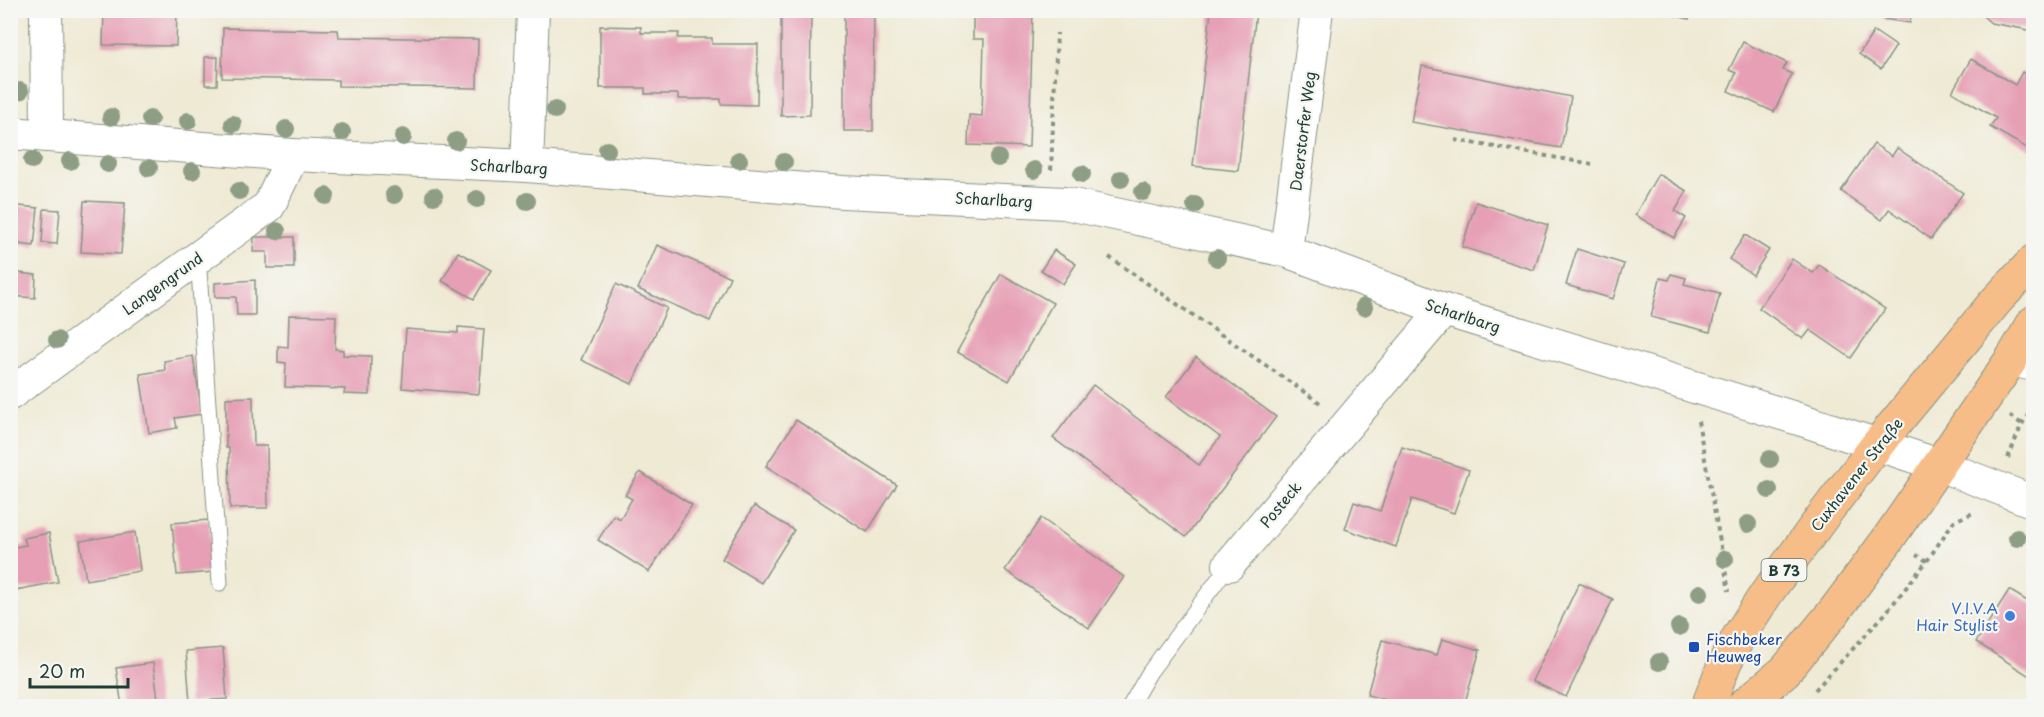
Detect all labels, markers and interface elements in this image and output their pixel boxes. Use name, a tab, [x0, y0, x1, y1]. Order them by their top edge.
street label: Daerstorfer Weg	[1283, 70, 1321, 192]
street label: Scharlbarg	[470, 152, 548, 180]
street label: Scharlbarg	[955, 185, 1033, 213]
street label: Langengrund	[117, 246, 207, 320]
street label: Scharlbarg	[1423, 292, 1503, 338]
street label: Cuxhavener Straße	[1804, 412, 1908, 536]
street label: Posteck	[1254, 476, 1306, 532]
road number: B 73	[1762, 559, 1806, 581]
place label: V.I.V.A Hair Stylist	[1916, 596, 1998, 636]
marker: V.I.V.A Hair Stylist	[2003, 609, 2017, 623]
place label: Fischbeker Heuweg	[1706, 627, 1782, 667]
marker: Fischbeker Heuweg	[1687, 640, 1701, 654]
scale bar	[30, 651, 128, 689]
text: 20 m	[39, 657, 85, 684]

